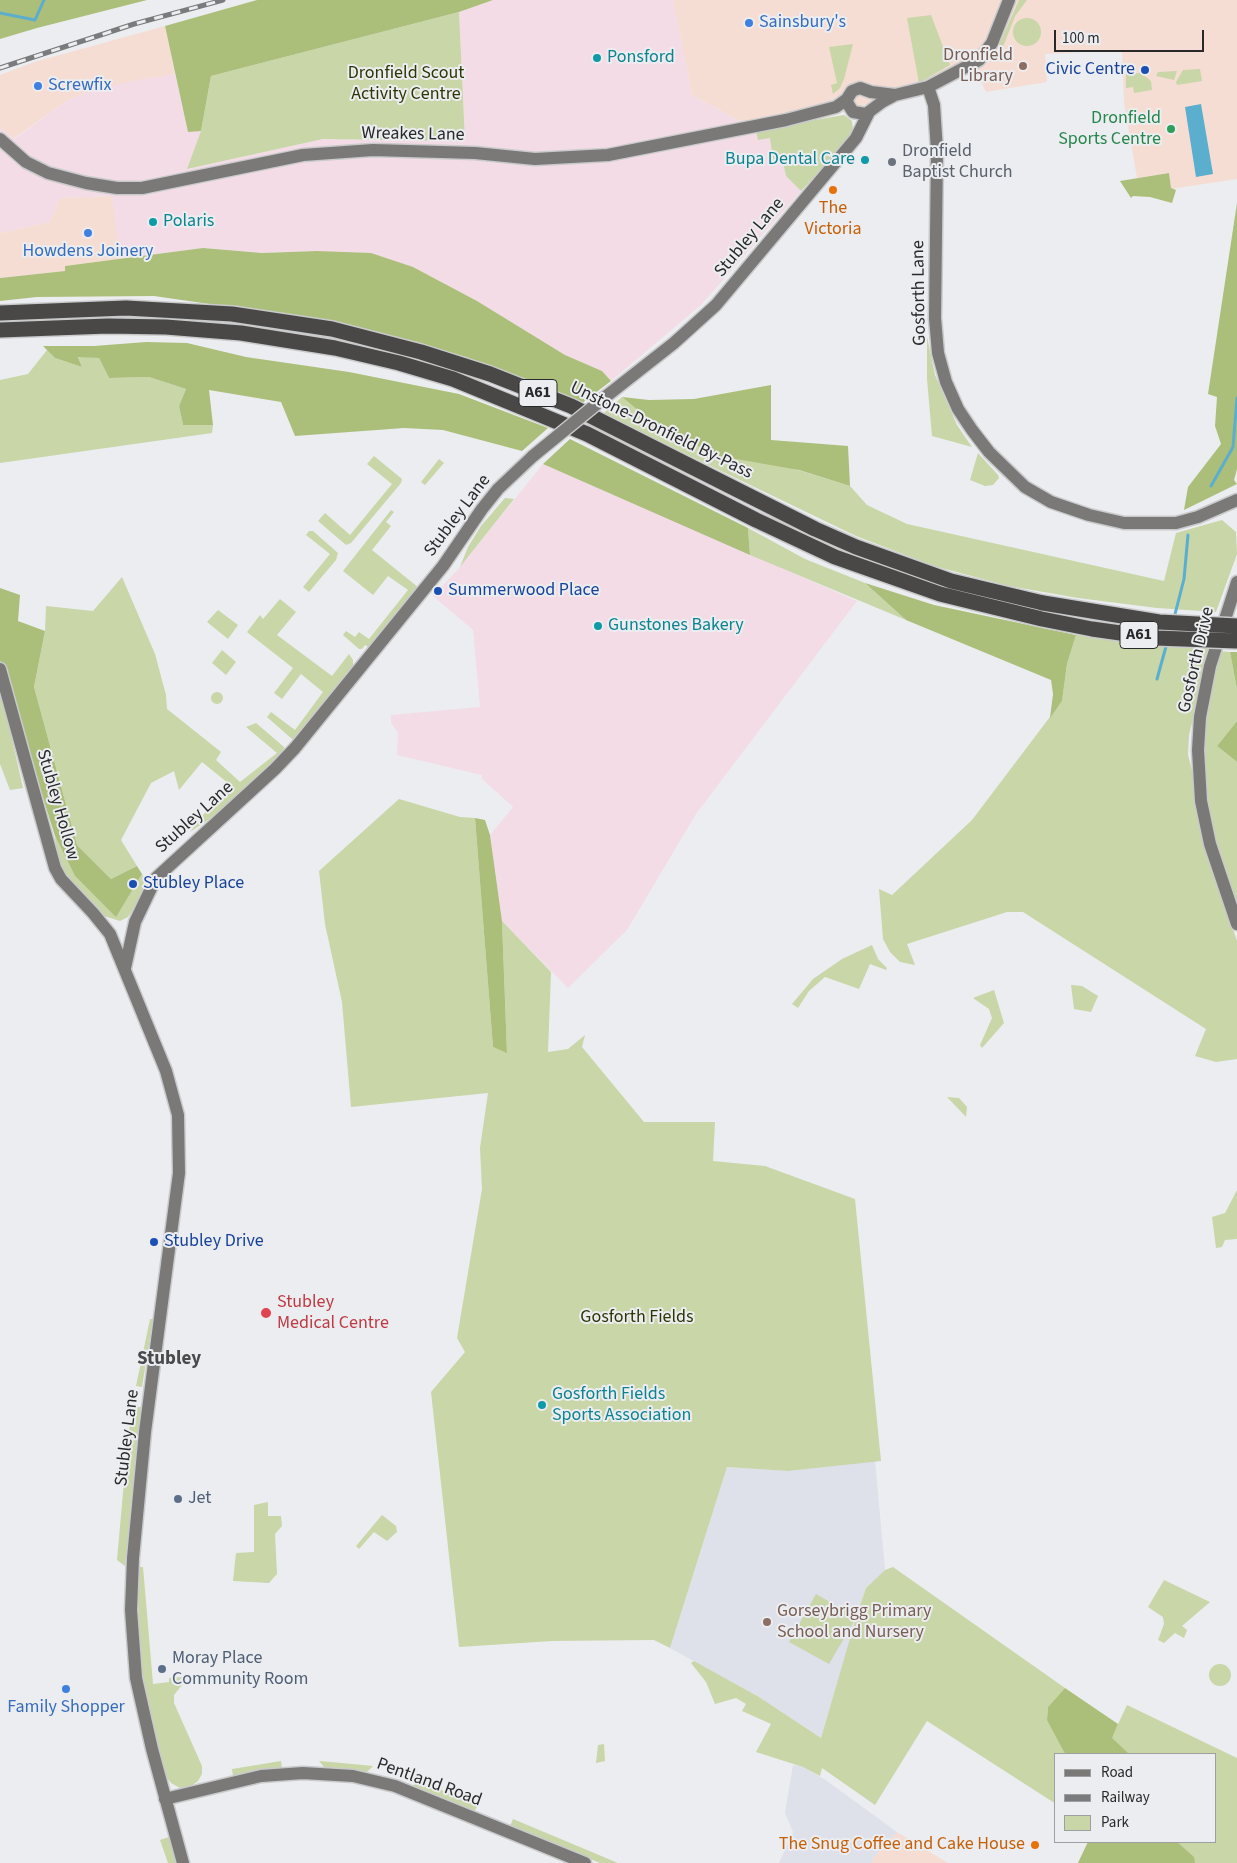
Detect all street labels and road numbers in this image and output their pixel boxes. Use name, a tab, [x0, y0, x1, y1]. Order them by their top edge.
street label: Wreakes Lane	[361, 123, 465, 147]
street label: Stubley Lane	[710, 194, 790, 282]
street label: Gosforth Lane	[908, 240, 932, 346]
street label: Unstone-Dronfield By-Pass	[566, 377, 756, 485]
road number: A61	[519, 379, 557, 406]
street label: Stubley Lane	[420, 471, 496, 561]
street label: Gosforth Drive	[1174, 605, 1220, 715]
road number: A61	[1120, 622, 1158, 648]
street label: Stubley Hollow	[31, 747, 83, 863]
street label: Stubley Lane	[152, 777, 238, 859]
street label: Stubley Lane	[111, 1388, 145, 1488]
street label: Pentland Road	[373, 1754, 485, 1812]

